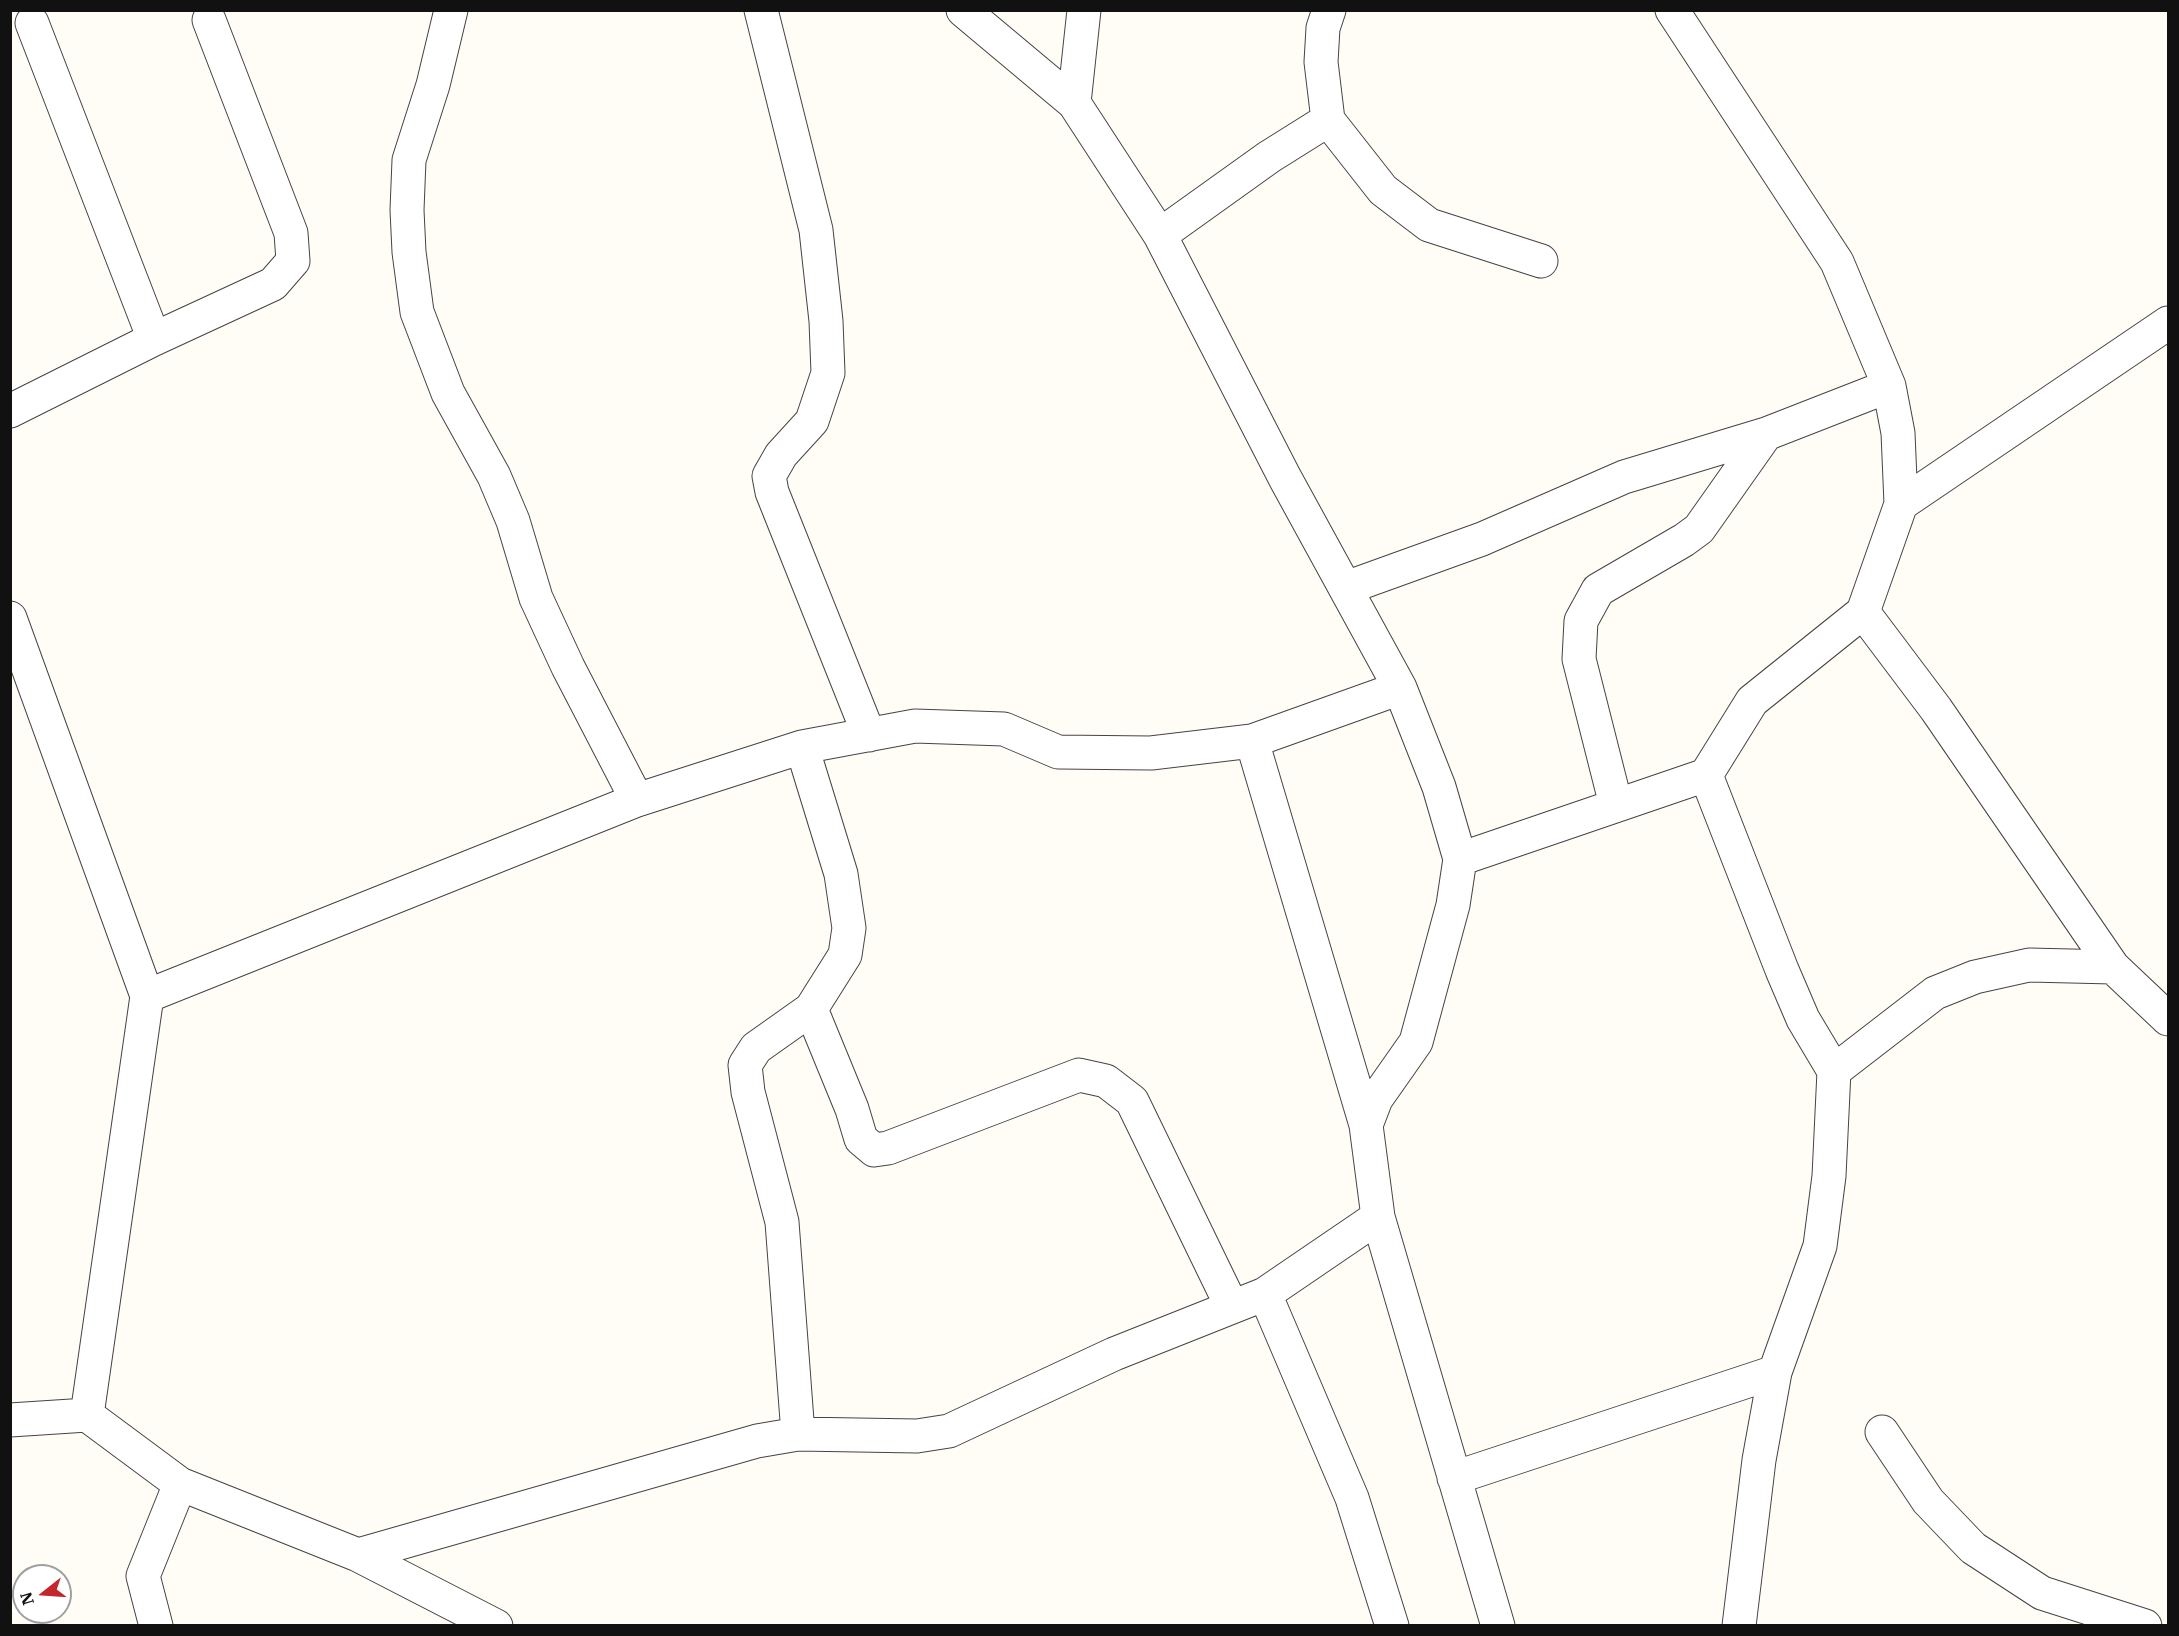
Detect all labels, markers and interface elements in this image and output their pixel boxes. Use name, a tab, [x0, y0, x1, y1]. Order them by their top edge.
north arrow	[12, 1564, 72, 1624]
text: N	[15, 1590, 38, 1608]

